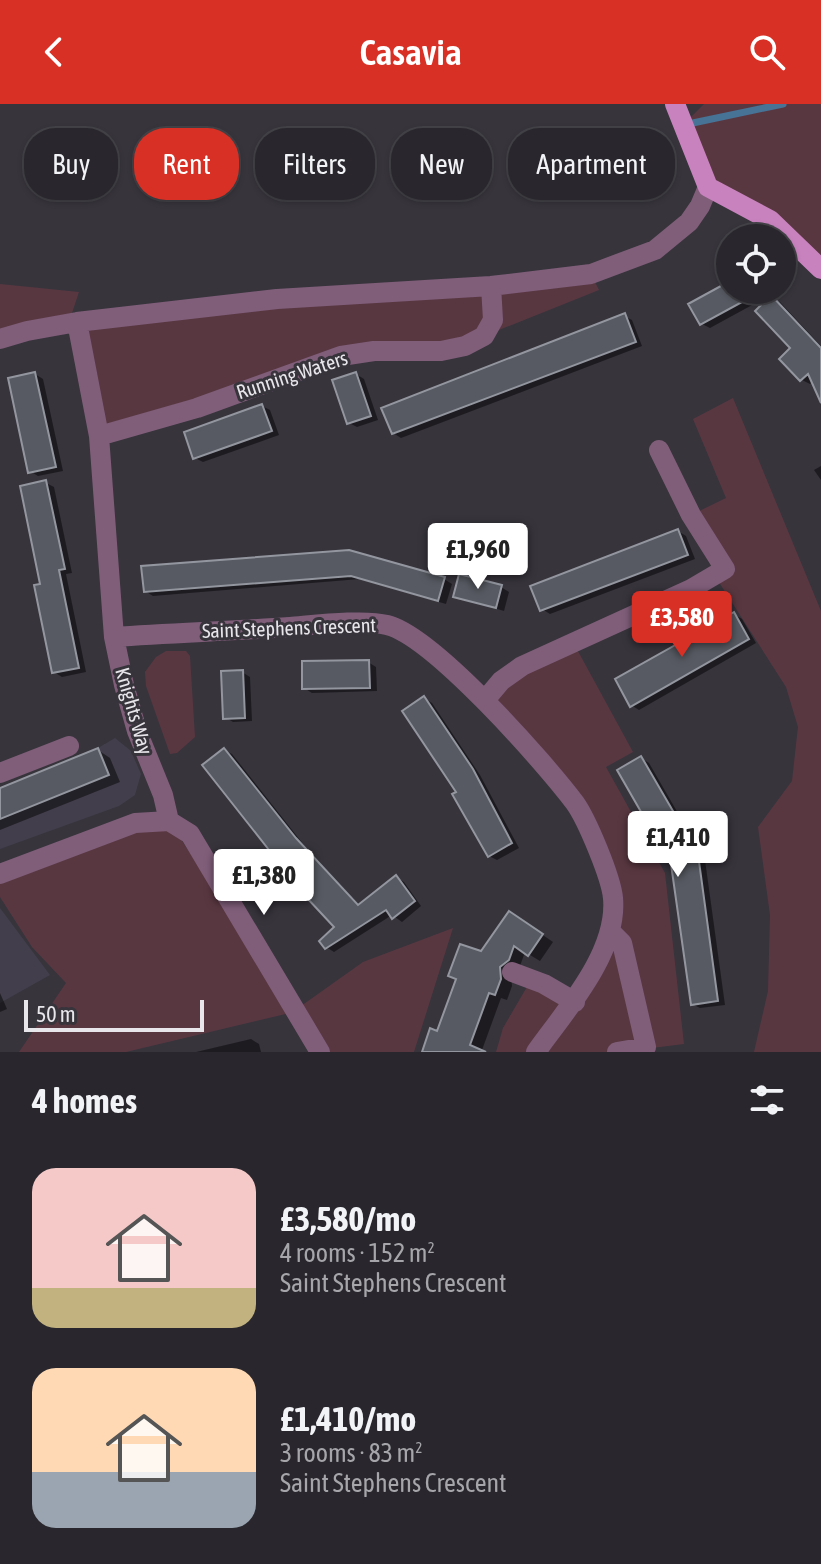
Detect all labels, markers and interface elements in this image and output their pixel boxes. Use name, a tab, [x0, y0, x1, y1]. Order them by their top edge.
icon: back	[32, 30, 76, 74]
icon: search	[745, 30, 789, 74]
text: Casavia	[359, 31, 462, 73]
chip: Buy	[24, 128, 118, 200]
chip: Rent	[134, 128, 239, 200]
chip: Filters	[255, 128, 375, 200]
chip: New	[391, 128, 492, 200]
chip: Apartment	[508, 128, 675, 200]
map controls	[716, 224, 796, 304]
button: locate	[716, 224, 796, 304]
street label: Running Waters	[233, 346, 350, 403]
pin: £1,960	[413, 523, 543, 591]
text: £1,960	[446, 534, 510, 564]
pin: £3,580	[617, 591, 747, 659]
text: £3,580	[650, 602, 714, 632]
street label: Saint Stephens Crescent	[201, 613, 377, 642]
street label: Knights Way	[111, 665, 158, 757]
pin: £1,410	[613, 811, 743, 879]
text: £1,410	[646, 822, 710, 852]
pin: £1,380	[199, 849, 329, 917]
text: £1,380	[232, 860, 296, 890]
scale bar	[24, 996, 204, 1032]
text: 50 m	[36, 1001, 76, 1027]
icon: filters	[745, 1078, 789, 1122]
text: 4 homes	[32, 1081, 137, 1120]
text: £3,580/mo	[280, 1199, 416, 1238]
icon: home	[96, 1200, 192, 1296]
text: 4 rooms · 152 m²	[280, 1238, 435, 1268]
text: Saint Stephens Crescent	[280, 1268, 507, 1298]
text: £1,410/mo	[280, 1399, 416, 1438]
icon: home	[96, 1400, 192, 1496]
text: 3 rooms · 83 m²	[280, 1438, 422, 1468]
text: Saint Stephens Crescent	[280, 1468, 507, 1498]

